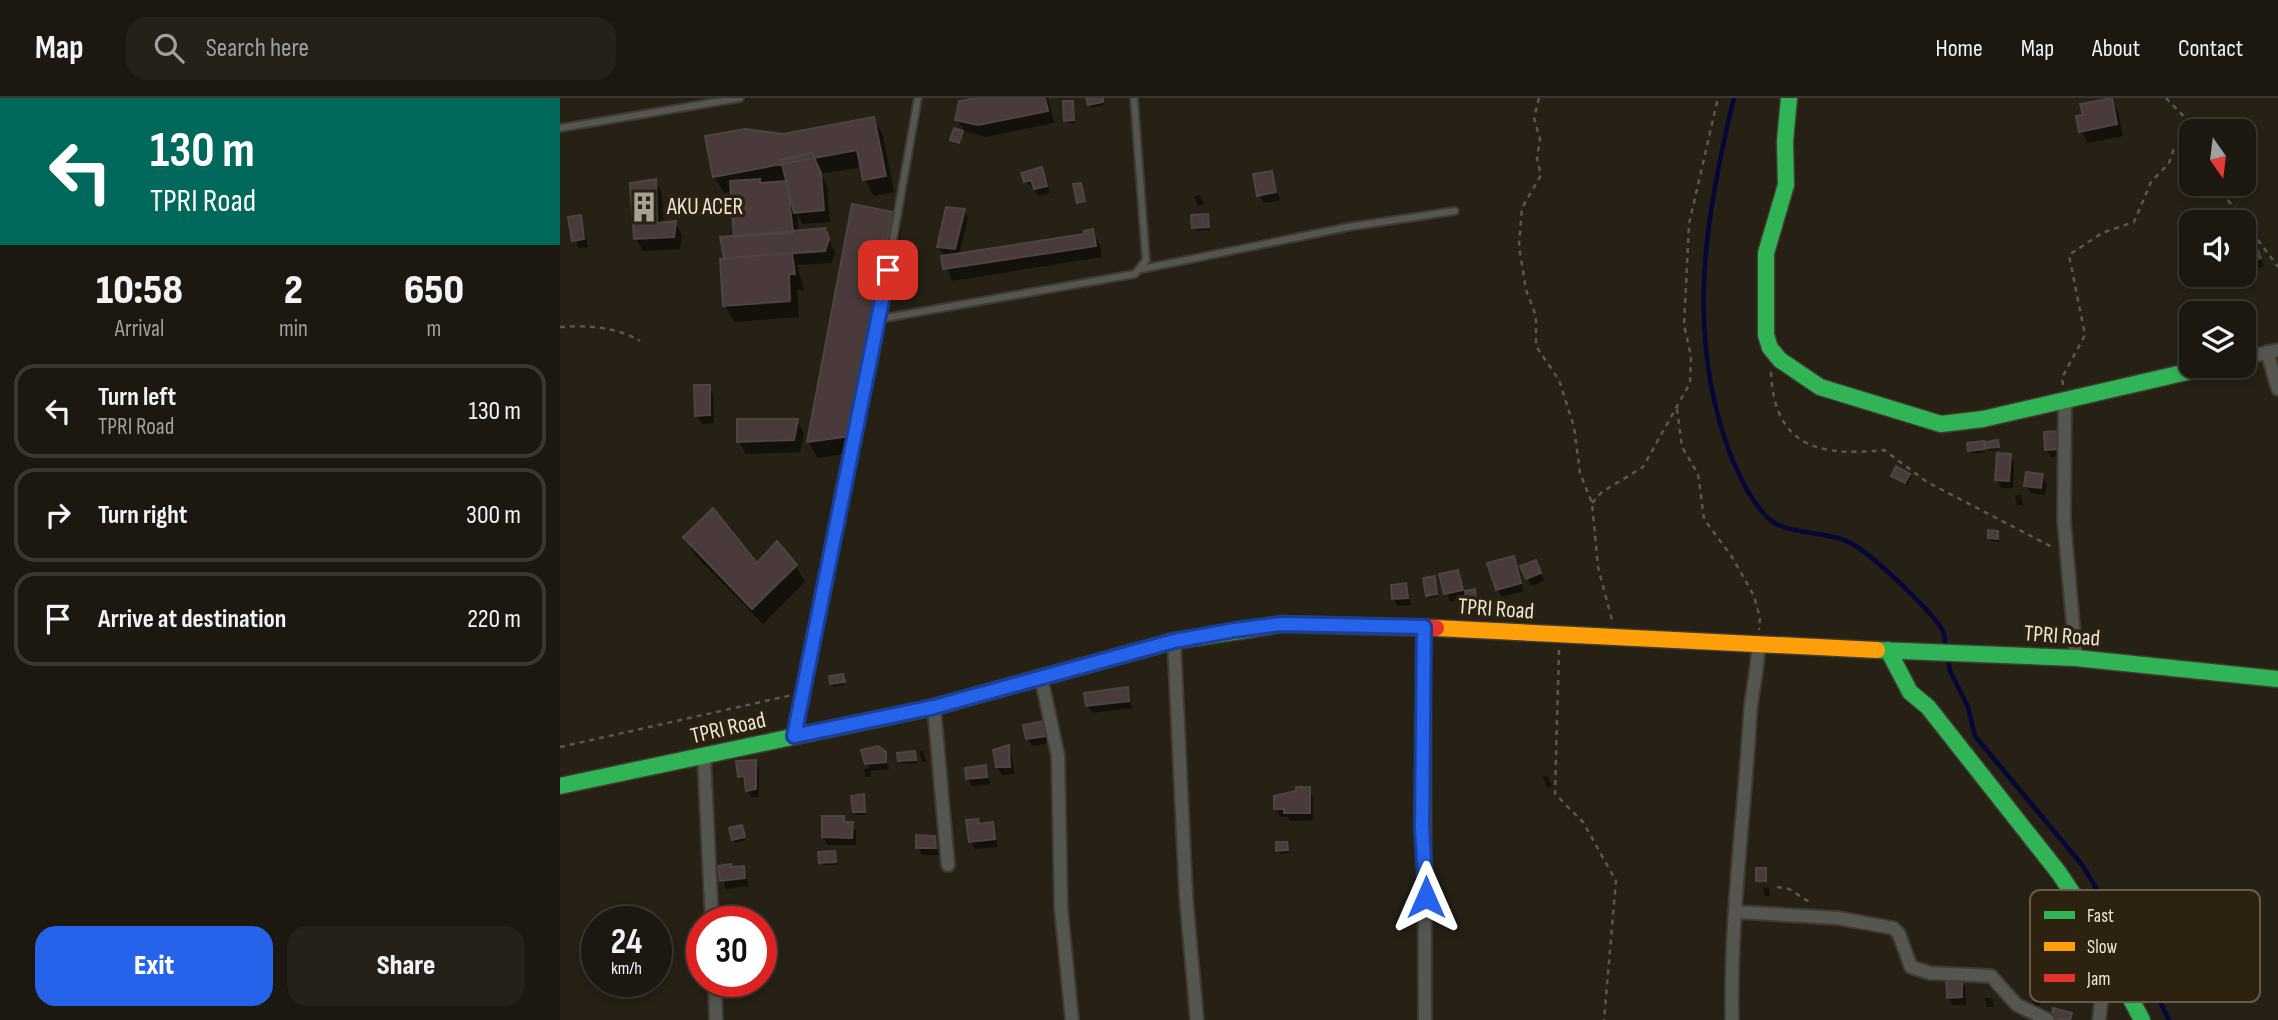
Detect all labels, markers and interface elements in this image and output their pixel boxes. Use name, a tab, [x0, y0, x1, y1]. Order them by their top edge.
search box	[126, 17, 616, 80]
text: Map	[35, 28, 84, 68]
icon: search	[150, 29, 188, 67]
text: Search here	[206, 33, 309, 64]
text: Home	[1935, 34, 1983, 63]
text: Map	[2021, 34, 2054, 63]
text: About	[2092, 34, 2140, 63]
text: Contact	[2178, 34, 2243, 63]
north arrow	[2179, 119, 2256, 196]
map controls	[2179, 119, 2256, 378]
text: 130 m	[150, 122, 255, 181]
icon: left	[35, 126, 126, 217]
text: TPRI Road	[150, 182, 256, 221]
building icon: AKU ACER	[627, 190, 661, 224]
place label: AKU ACER	[666, 193, 744, 221]
button: sound	[2179, 210, 2256, 287]
pin	[858, 240, 918, 300]
icon: arrive	[869, 251, 907, 289]
text: 10:58	[96, 265, 183, 316]
text: 2	[284, 265, 303, 316]
text: 650	[404, 265, 464, 316]
button: layers	[2179, 301, 2256, 378]
text: Arrival	[115, 315, 164, 343]
text: min	[279, 315, 308, 343]
text: m	[427, 315, 441, 343]
text: Turn left	[98, 382, 176, 413]
icon: left	[39, 392, 77, 430]
text: 130 m	[469, 396, 521, 427]
text: TPRI Road	[98, 413, 174, 441]
icon: right	[39, 496, 77, 534]
text: Turn right	[98, 500, 187, 531]
text: 300 m	[466, 500, 521, 531]
street label: TPRI Road	[1457, 592, 1535, 626]
icon: arrive	[39, 600, 77, 638]
text: Arrive at destination	[98, 604, 286, 635]
text: 220 m	[467, 604, 521, 635]
street label: TPRI Road	[2023, 619, 2101, 653]
street label: TPRI Road	[688, 706, 768, 750]
position arrow	[1389, 860, 1463, 934]
legend	[2030, 890, 2260, 1002]
text: Fast	[2087, 905, 2114, 928]
speed limit sign: 30	[686, 906, 777, 997]
text: 24	[611, 921, 642, 964]
button: Exit	[35, 926, 273, 1006]
button: Share	[287, 926, 525, 1006]
text: Slow	[2087, 936, 2117, 959]
text: km/h	[611, 958, 642, 979]
text: Jam	[2086, 968, 2110, 991]

